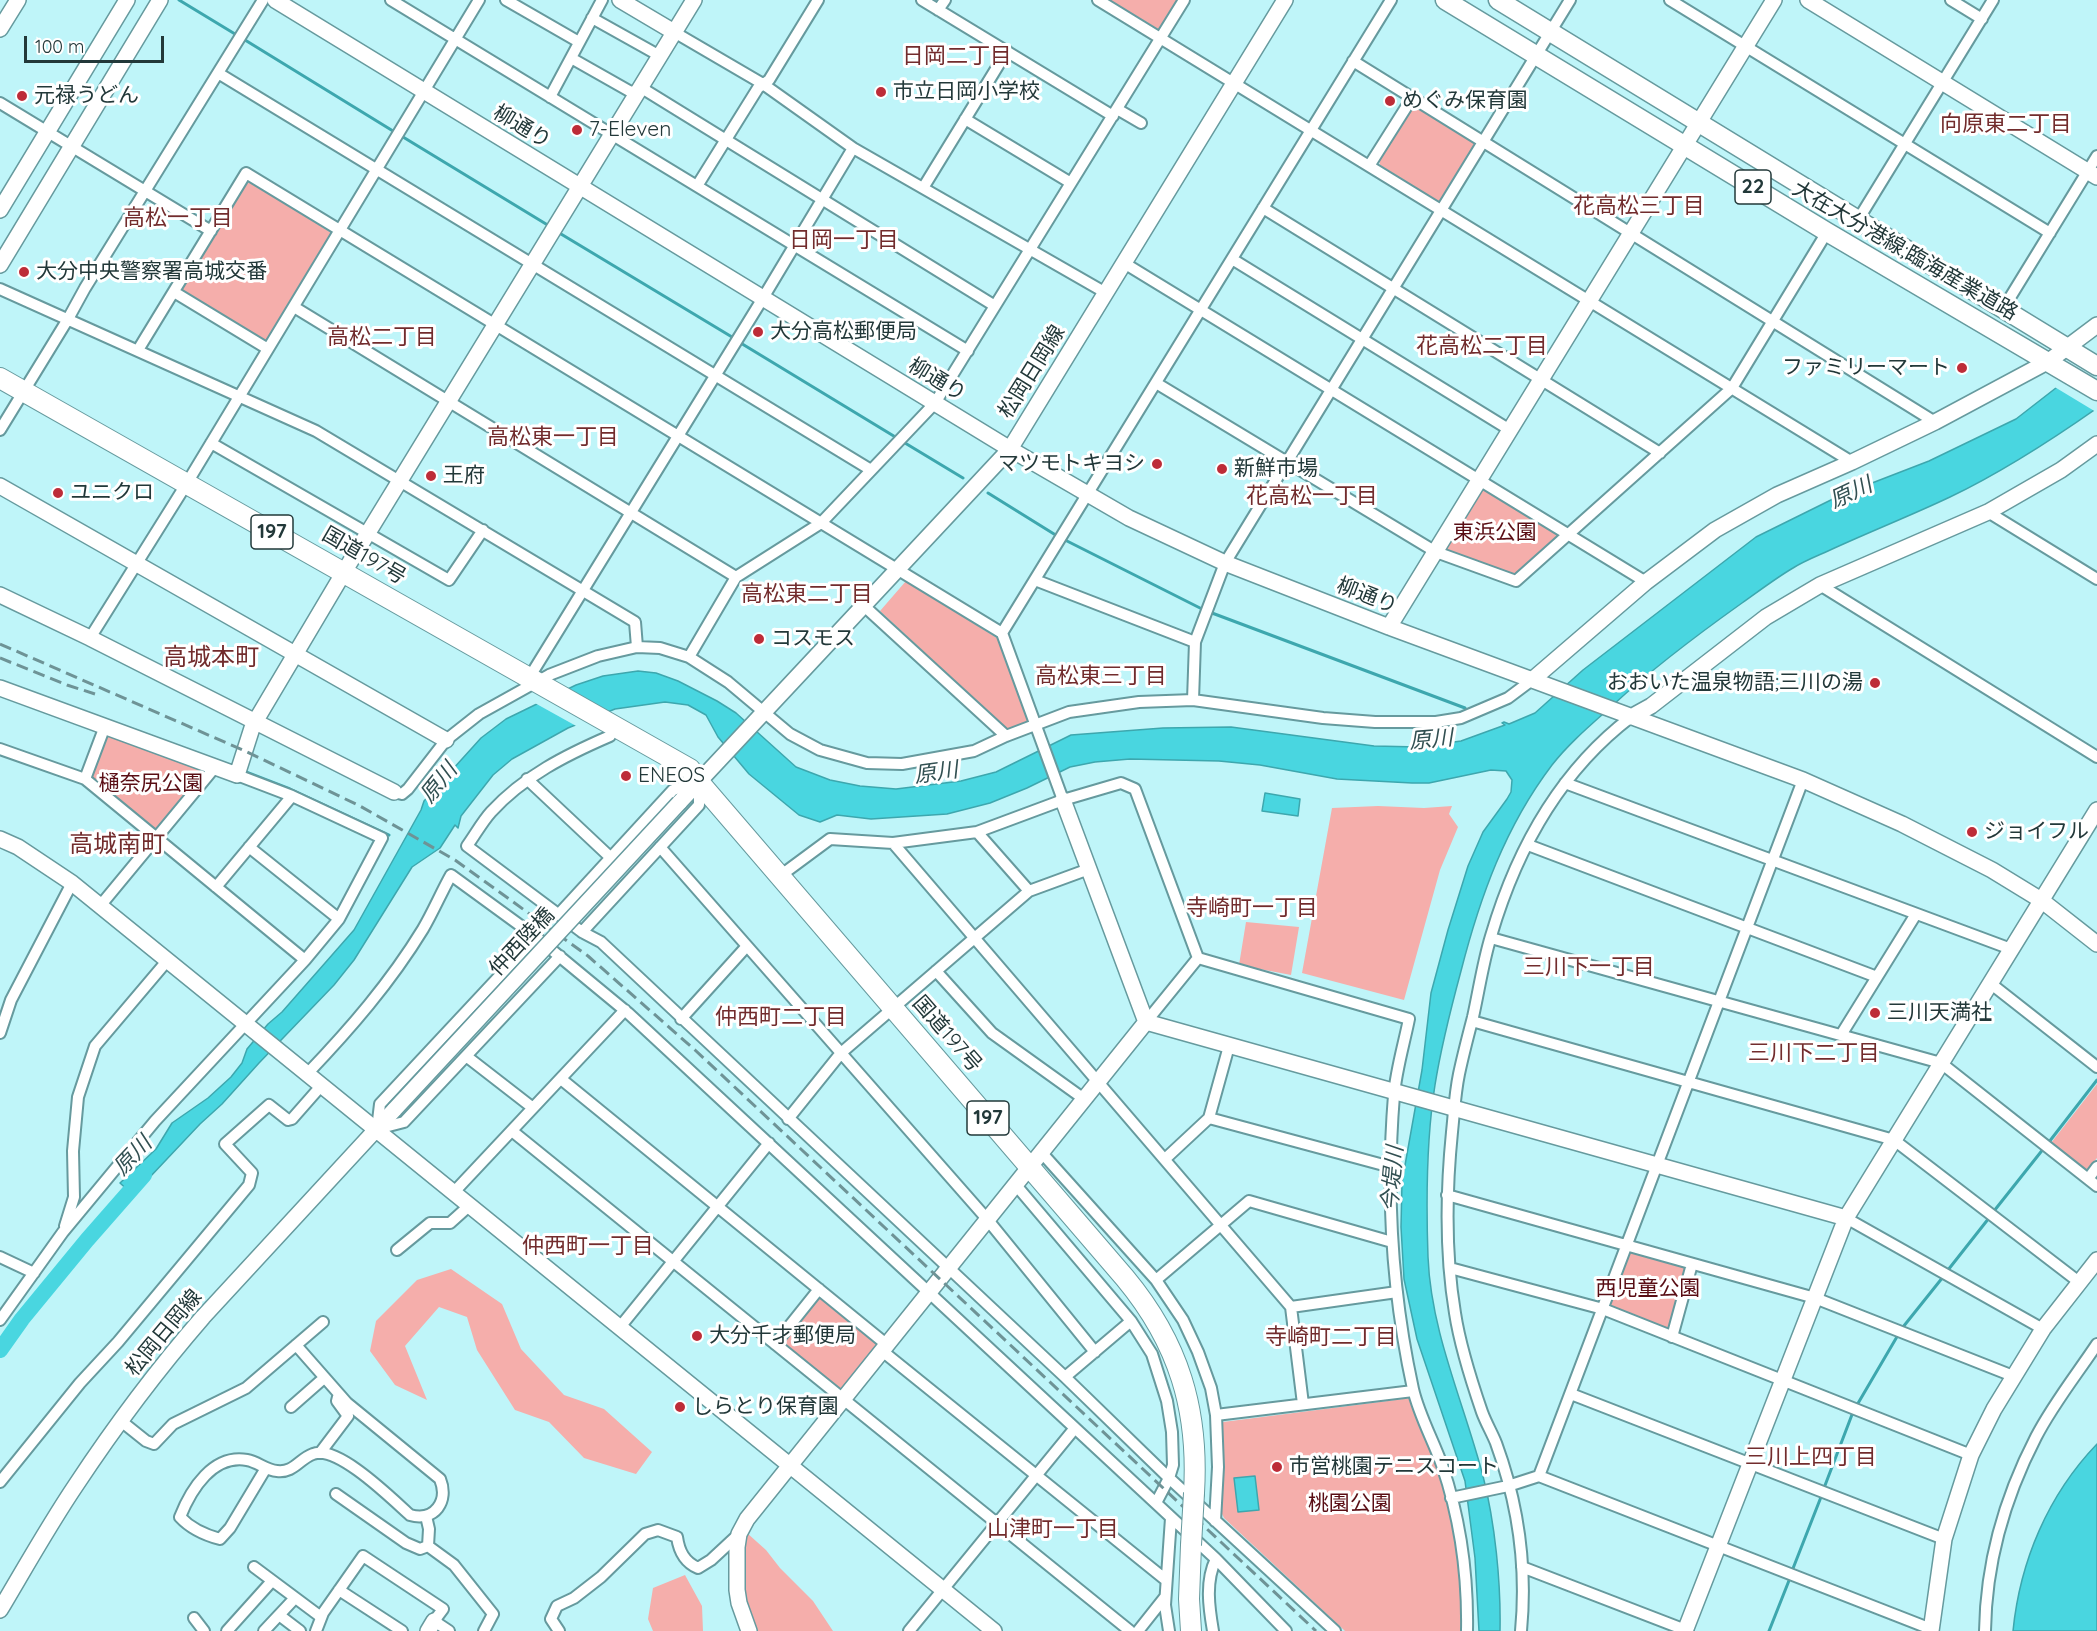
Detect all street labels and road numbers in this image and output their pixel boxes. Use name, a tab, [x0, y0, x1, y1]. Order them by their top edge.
street label: 柳通り	[489, 100, 555, 154]
road number: 22	[1735, 170, 1771, 204]
street label: 大在大分港線;臨海産業道路	[1788, 176, 2022, 326]
street label: 松岡日岡線	[993, 321, 1071, 423]
street label: 柳通り	[904, 353, 970, 407]
road number: 197	[251, 515, 293, 549]
street label: 国道197号	[318, 522, 410, 590]
street label: 柳通り	[1333, 573, 1401, 619]
street label: 仲西陸橋	[484, 903, 560, 981]
street label: 国道197号	[907, 991, 987, 1077]
road number: 197	[967, 1101, 1009, 1135]
street label: 松岡日岡線	[121, 1285, 207, 1381]

